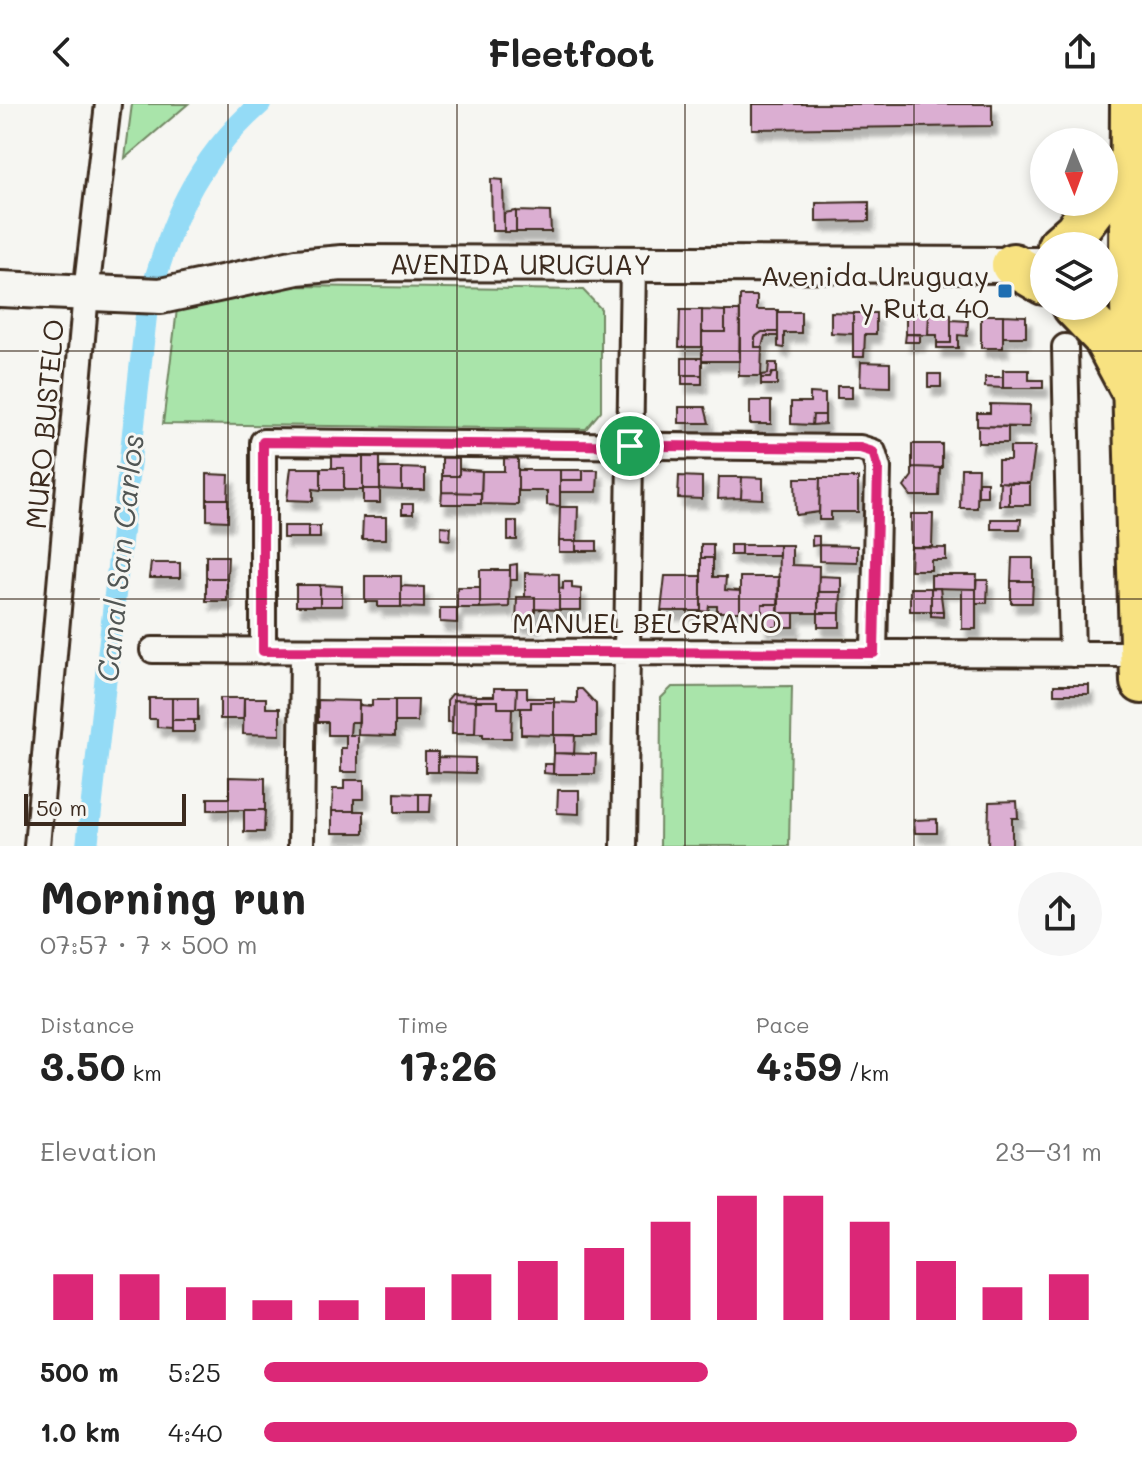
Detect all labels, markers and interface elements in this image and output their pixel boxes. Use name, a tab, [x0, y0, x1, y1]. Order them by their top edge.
text: Fleetfoot	[488, 29, 654, 76]
icon: back	[40, 30, 84, 74]
icon: share	[1058, 30, 1102, 74]
north arrow	[1030, 128, 1118, 216]
map controls	[1030, 128, 1118, 320]
button: layers	[1030, 232, 1118, 320]
street label: AVENIDA URUGUAY	[389, 245, 652, 282]
place label: Avenida Uruguay y Ruta 40	[760, 257, 989, 325]
marker: Avenida Uruguay y Ruta 40	[996, 282, 1014, 300]
street label: MURO BUSTELO	[17, 318, 71, 530]
pin	[596, 412, 664, 480]
icon: arrive	[608, 424, 652, 468]
water label: Canal San Carlos	[86, 432, 152, 684]
street label: MANUEL BELGRANO	[512, 604, 782, 640]
scale bar	[24, 790, 186, 826]
text: 50 m	[36, 793, 87, 822]
text: Morning run	[40, 868, 306, 925]
button: share	[1018, 872, 1102, 956]
text: 07:57 · 7 × 500 m	[40, 927, 258, 961]
text: Distance	[40, 1010, 135, 1039]
text: Time	[398, 1010, 448, 1039]
text: Pace	[756, 1010, 810, 1039]
text: 3.50	[40, 1039, 125, 1091]
text: 17:26	[398, 1039, 497, 1091]
text: 4:59	[756, 1039, 841, 1091]
text: km	[125, 1058, 162, 1087]
text: /km	[841, 1058, 889, 1087]
text: Elevation	[40, 1134, 157, 1168]
text: 23–31 m	[995, 1134, 1102, 1168]
text: 500 m	[40, 1355, 119, 1389]
text: 5:25	[168, 1355, 221, 1389]
text: 1.0 km	[40, 1415, 120, 1449]
text: 4:40	[168, 1415, 223, 1449]

